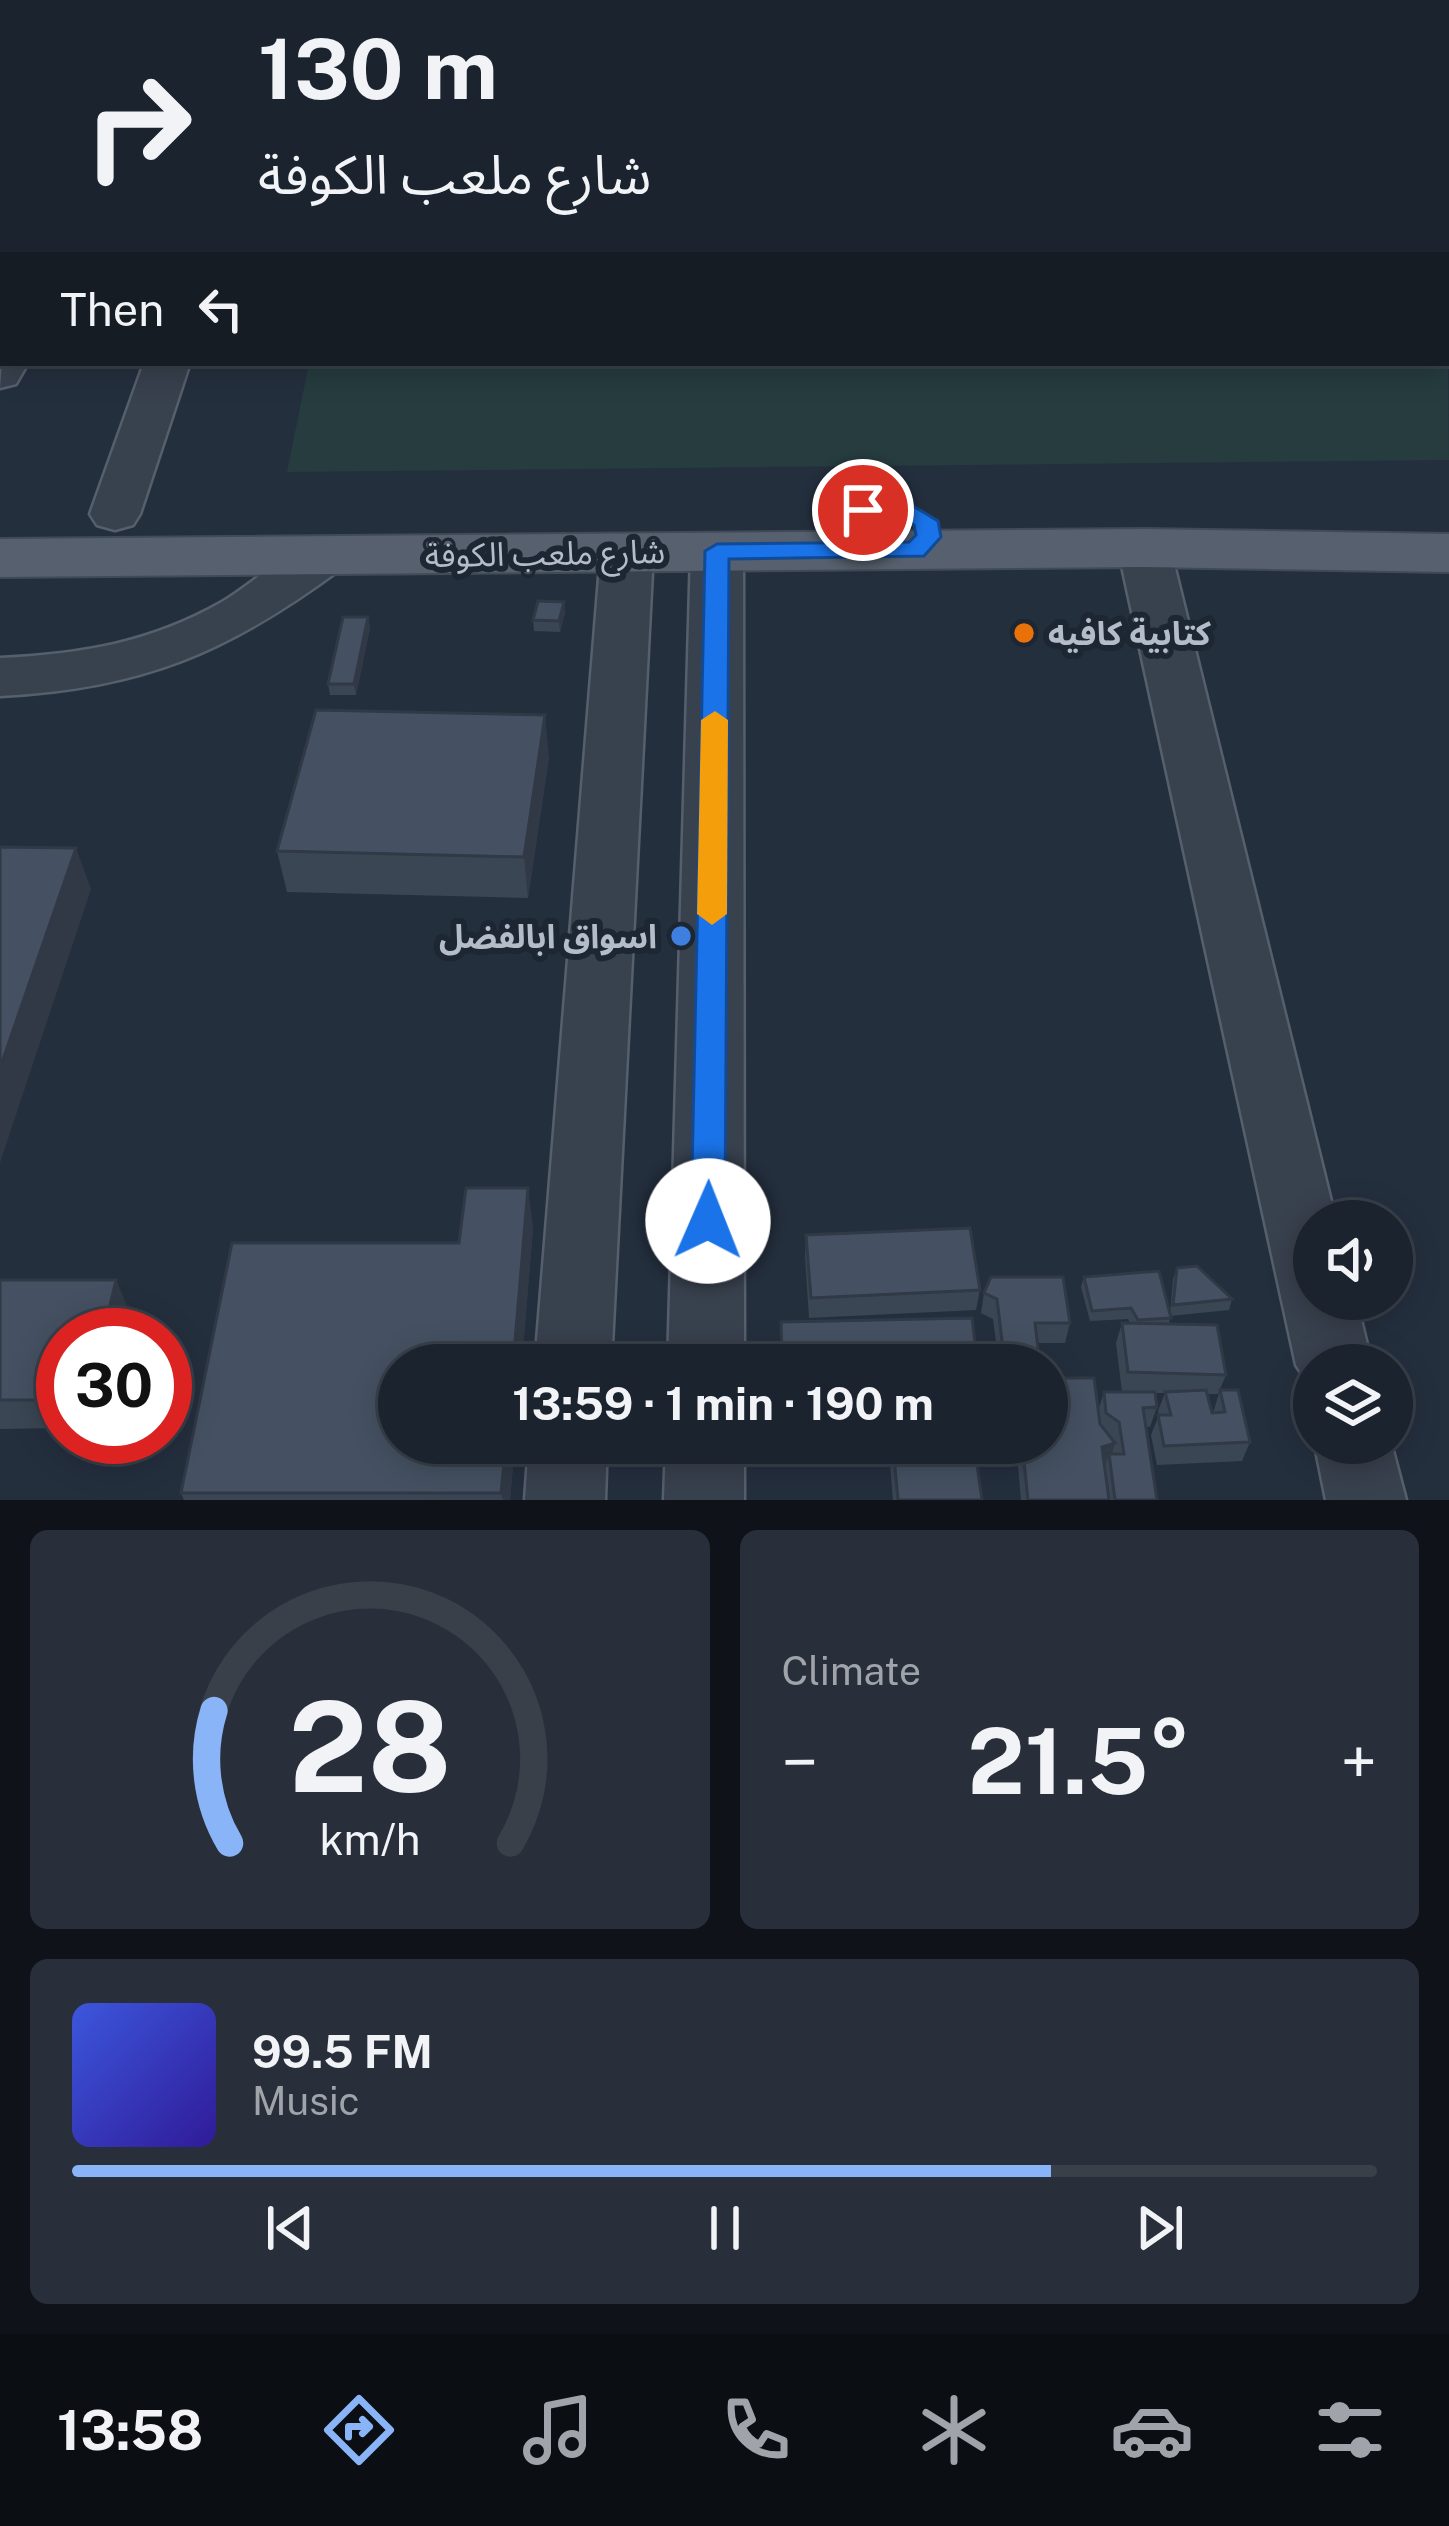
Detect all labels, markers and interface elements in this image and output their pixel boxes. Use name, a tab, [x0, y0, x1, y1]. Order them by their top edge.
text: 130 m	[258, 19, 498, 118]
icon: right	[60, 48, 216, 204]
text: شارع ملعب الكوفة	[258, 143, 651, 206]
icon: left	[188, 276, 254, 342]
text: Then	[60, 283, 164, 336]
pin	[812, 459, 914, 561]
icon: arrive	[830, 477, 896, 543]
street label: شارع ملعب الكوفة	[424, 532, 666, 580]
place label: كتابية كافيه	[1048, 614, 1212, 653]
marker: كتابية كافيه	[1011, 620, 1037, 646]
place label: اسواق ابالفضل	[439, 917, 657, 956]
marker: اسواق ابالفضل	[668, 923, 694, 949]
position arrow	[645, 1158, 771, 1284]
map controls	[1293, 1200, 1413, 1464]
button: sound	[1293, 1200, 1413, 1320]
speed limit sign: 30	[36, 1308, 192, 1464]
button: layers	[1293, 1344, 1413, 1464]
text: 13:59 · 1 min · 190 m	[512, 1377, 934, 1430]
text: Climate	[782, 1648, 921, 1694]
text: 28	[288, 1673, 451, 1820]
text: 21.5°	[968, 1708, 1191, 1814]
text: −	[782, 1723, 818, 1801]
text: +	[1340, 1723, 1377, 1801]
text: km/h	[319, 1813, 420, 1864]
text: 99.5 FM	[252, 2025, 433, 2078]
text: Music	[252, 2078, 360, 2124]
icon: previous	[257, 2195, 323, 2261]
icon: pause	[692, 2195, 758, 2261]
icon: next	[1127, 2195, 1193, 2261]
icon: directions	[317, 2388, 401, 2472]
icon: music	[516, 2388, 600, 2472]
icon: phone	[714, 2388, 798, 2472]
icon: climate	[912, 2388, 996, 2472]
icon: car	[1110, 2388, 1194, 2472]
icon: filters	[1308, 2388, 1392, 2472]
text: 13:58	[57, 2399, 203, 2462]

